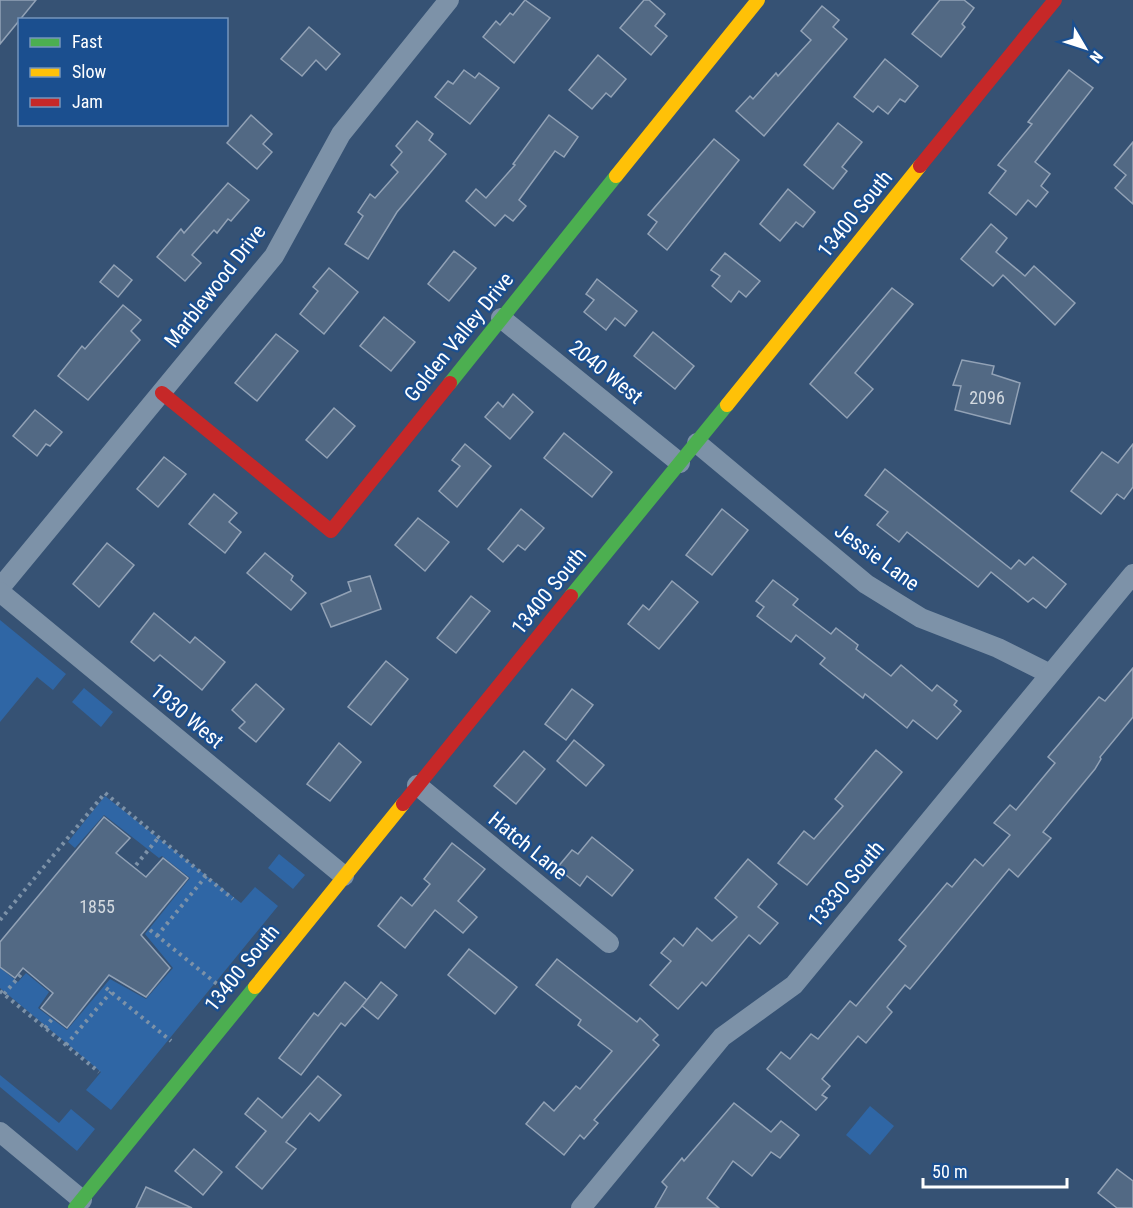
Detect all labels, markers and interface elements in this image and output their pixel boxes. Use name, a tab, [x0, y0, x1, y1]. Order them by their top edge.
legend	[18, 18, 228, 126]
north arrow	[1055, 18, 1115, 78]
text: Fast	[72, 31, 103, 52]
text: N	[1086, 47, 1107, 67]
text: Slow	[72, 61, 107, 82]
text: Jam	[72, 91, 103, 112]
street label: 13400 South	[813, 166, 897, 262]
street label: Marblewood Drive	[160, 220, 270, 352]
street label: Golden Valley Drive	[400, 267, 519, 406]
street label: 2040 West	[564, 335, 648, 409]
house number: 2096	[969, 387, 1005, 408]
street label: Jessie Lane	[830, 518, 924, 596]
street label: 13400 South	[507, 543, 591, 639]
street label: 1930 West	[146, 679, 228, 753]
street label: Hatch Lane	[484, 807, 572, 885]
street label: 13330 South	[803, 836, 889, 932]
house number: 1855	[79, 896, 115, 917]
street label: 13400 South	[200, 920, 284, 1016]
scale bar	[923, 1151, 1067, 1189]
text: 50 m	[932, 1161, 967, 1182]

